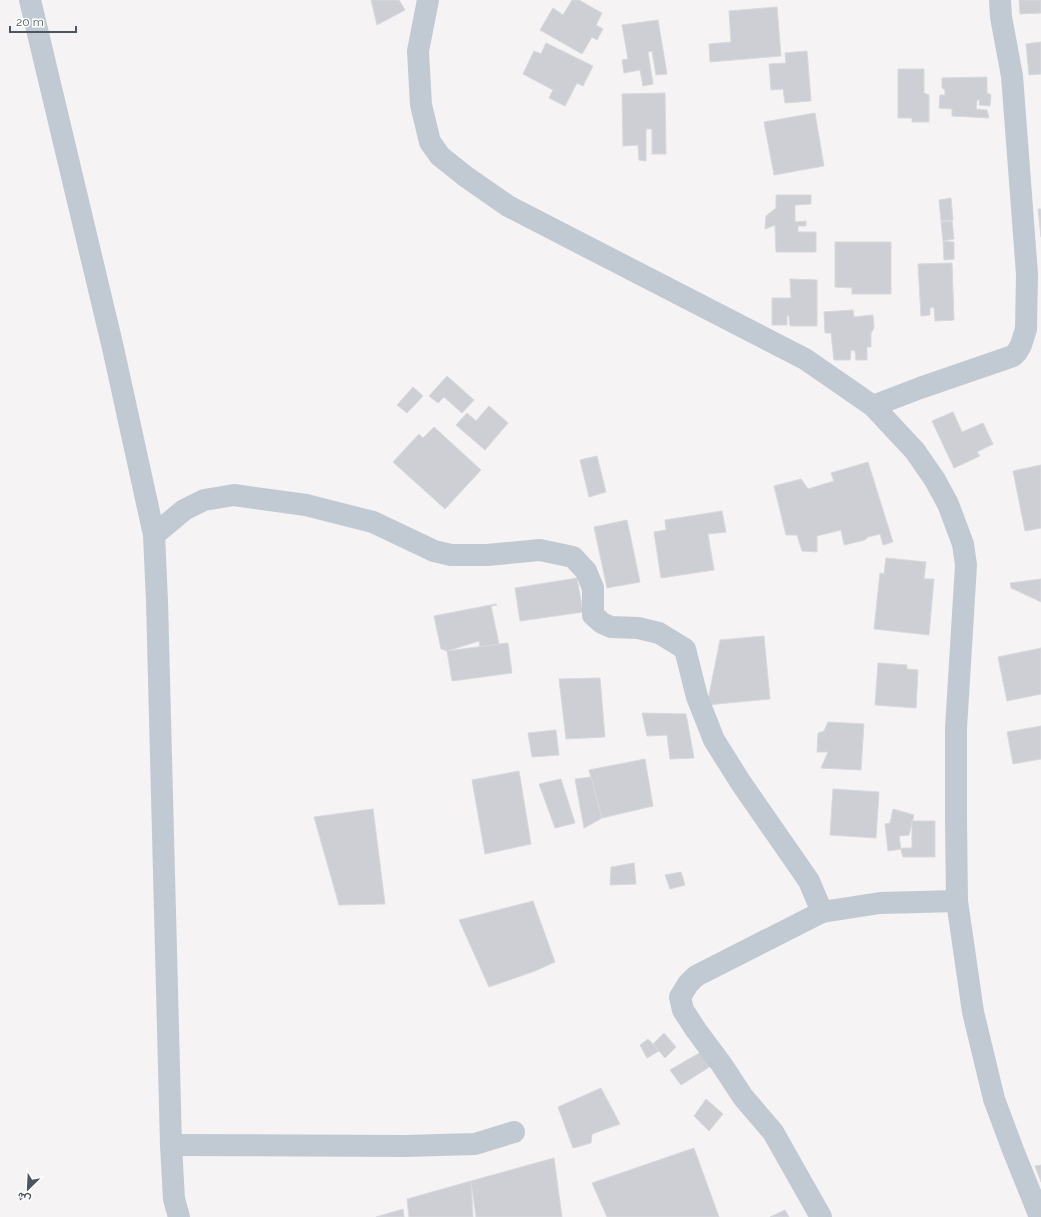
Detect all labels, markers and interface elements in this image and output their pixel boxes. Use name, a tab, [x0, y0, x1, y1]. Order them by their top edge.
scale bar	[10, 8, 76, 34]
text: 20 m	[16, 15, 44, 29]
north arrow	[8, 1169, 48, 1209]
text: ش	[15, 1189, 33, 1206]

